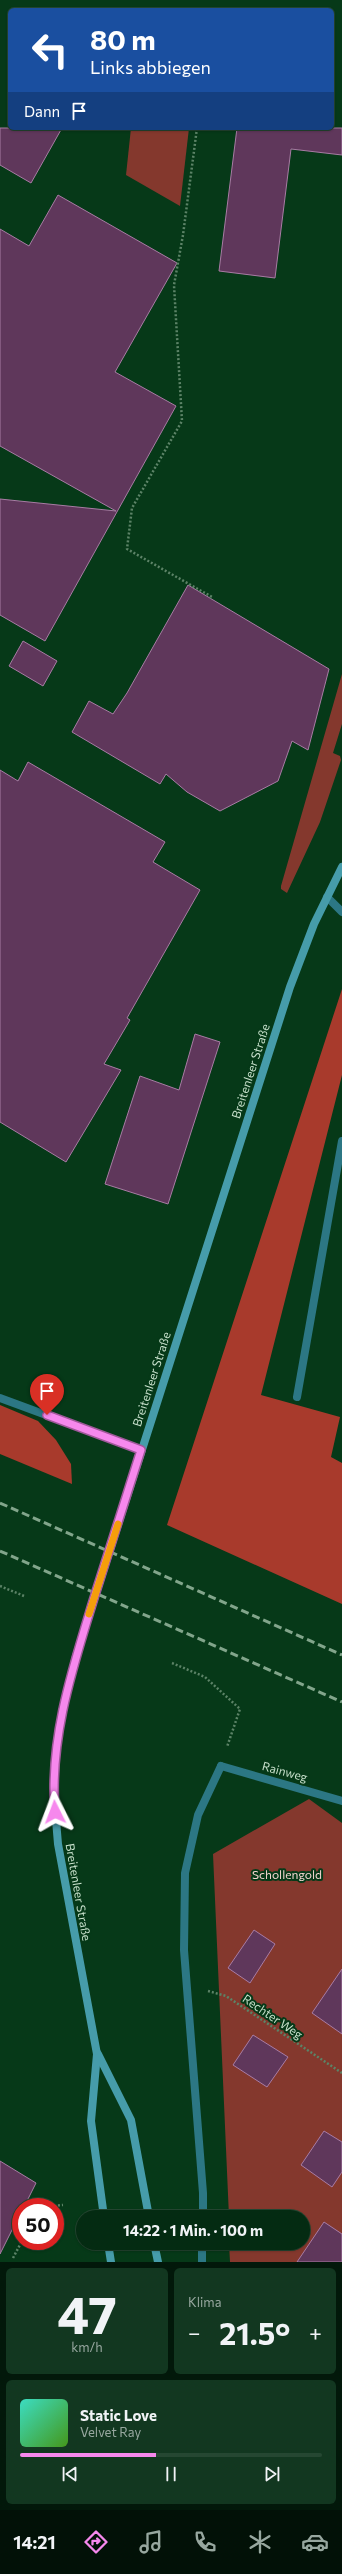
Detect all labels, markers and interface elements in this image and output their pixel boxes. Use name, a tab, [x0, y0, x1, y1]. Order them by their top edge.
text: 80 m	[90, 22, 156, 56]
icon: left	[24, 24, 76, 76]
text: Links abbiegen	[90, 56, 211, 78]
icon: arrive	[68, 100, 90, 122]
text: Dann	[24, 102, 60, 120]
street label: Breitenleer Straße	[228, 1022, 272, 1120]
street label: Breitenleer Straße	[129, 1330, 173, 1428]
pin	[30, 1374, 64, 1415]
icon: arrive	[36, 1380, 58, 1402]
street label: Rainweg	[261, 1758, 310, 1784]
position arrow	[34, 1791, 76, 1833]
street label: Breitenleer Straße	[64, 1842, 94, 1942]
park label: Schollengold	[252, 1867, 322, 1881]
street label: Rechter Weg	[240, 1991, 306, 2041]
speed limit sign: 50	[12, 2198, 64, 2250]
text: 14:22 · 1 Min. · 100 m	[123, 2221, 263, 2239]
text: 47	[57, 2281, 117, 2345]
text: Klima	[188, 2294, 222, 2310]
text: 21.5°	[219, 2314, 290, 2351]
text: −	[188, 2319, 201, 2346]
text: +	[309, 2319, 322, 2346]
text: km/h	[71, 2339, 103, 2355]
text: Static Love	[80, 2406, 157, 2424]
text: Velvet Ray	[80, 2424, 141, 2440]
icon: previous	[59, 2463, 81, 2485]
icon: pause	[160, 2463, 182, 2485]
icon: next	[261, 2463, 283, 2485]
icon: directions	[82, 2528, 110, 2556]
icon: music	[137, 2528, 165, 2556]
icon: phone	[191, 2528, 219, 2556]
icon: climate	[246, 2528, 274, 2556]
icon: car	[301, 2528, 329, 2556]
text: 14:21	[13, 2531, 56, 2553]

